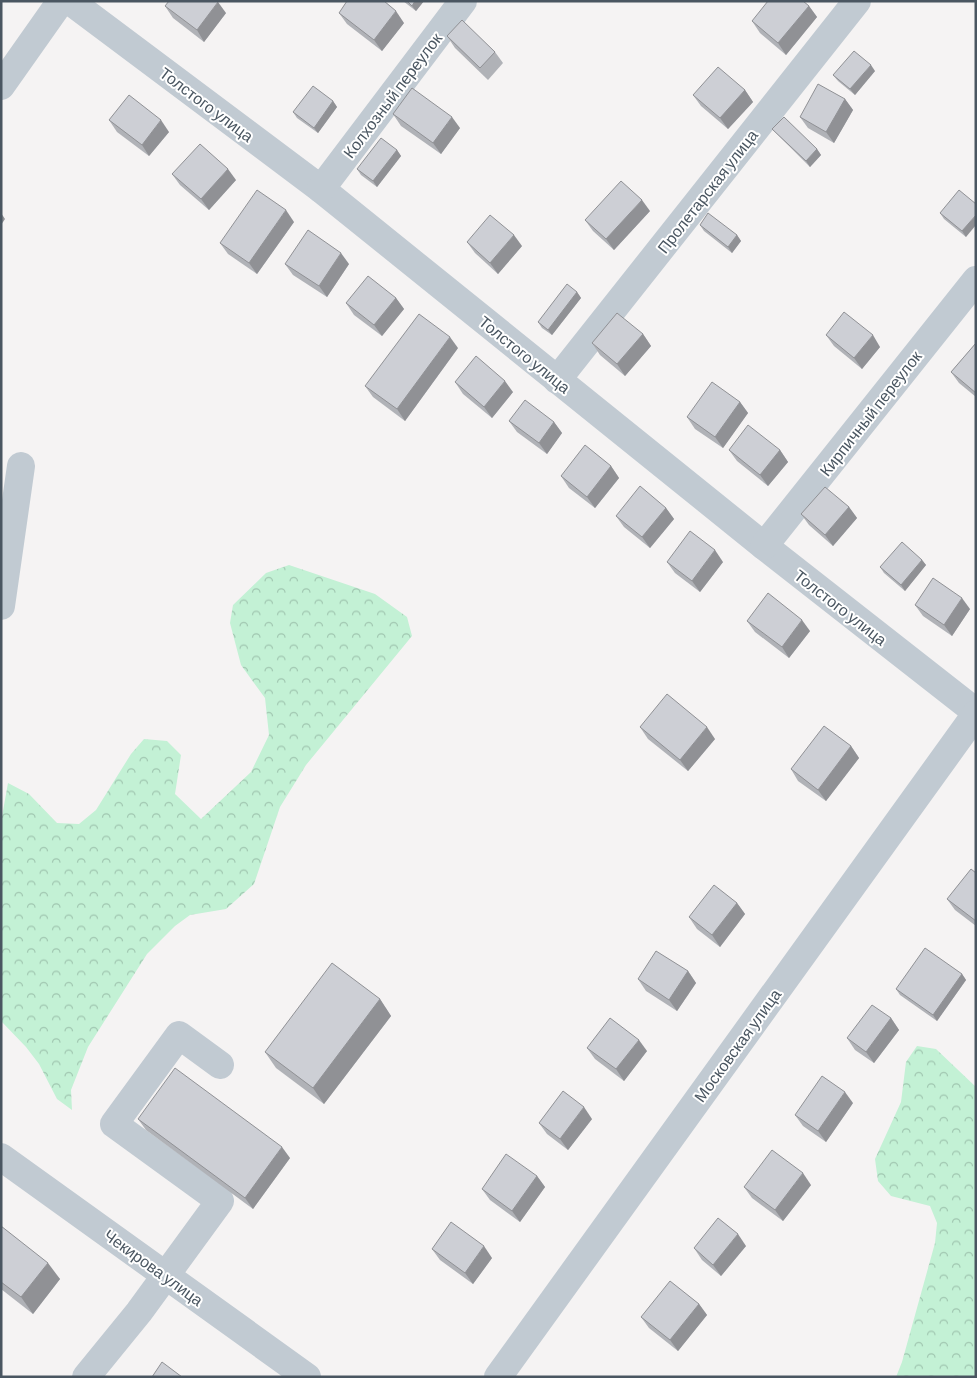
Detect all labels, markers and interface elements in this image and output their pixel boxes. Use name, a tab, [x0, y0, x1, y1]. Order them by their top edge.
street label: Колхозный переулок	[339, 28, 446, 161]
street label: Толстого улица	[157, 63, 258, 145]
street label: Пролетарская улица	[653, 125, 761, 257]
street label: Толстого улица	[475, 311, 575, 397]
street label: Кирпичный переулок	[815, 346, 925, 479]
street label: Толстого улица	[791, 565, 891, 649]
street label: Московская улица	[690, 985, 784, 1105]
street label: Чекирова улица	[101, 1225, 207, 1309]

